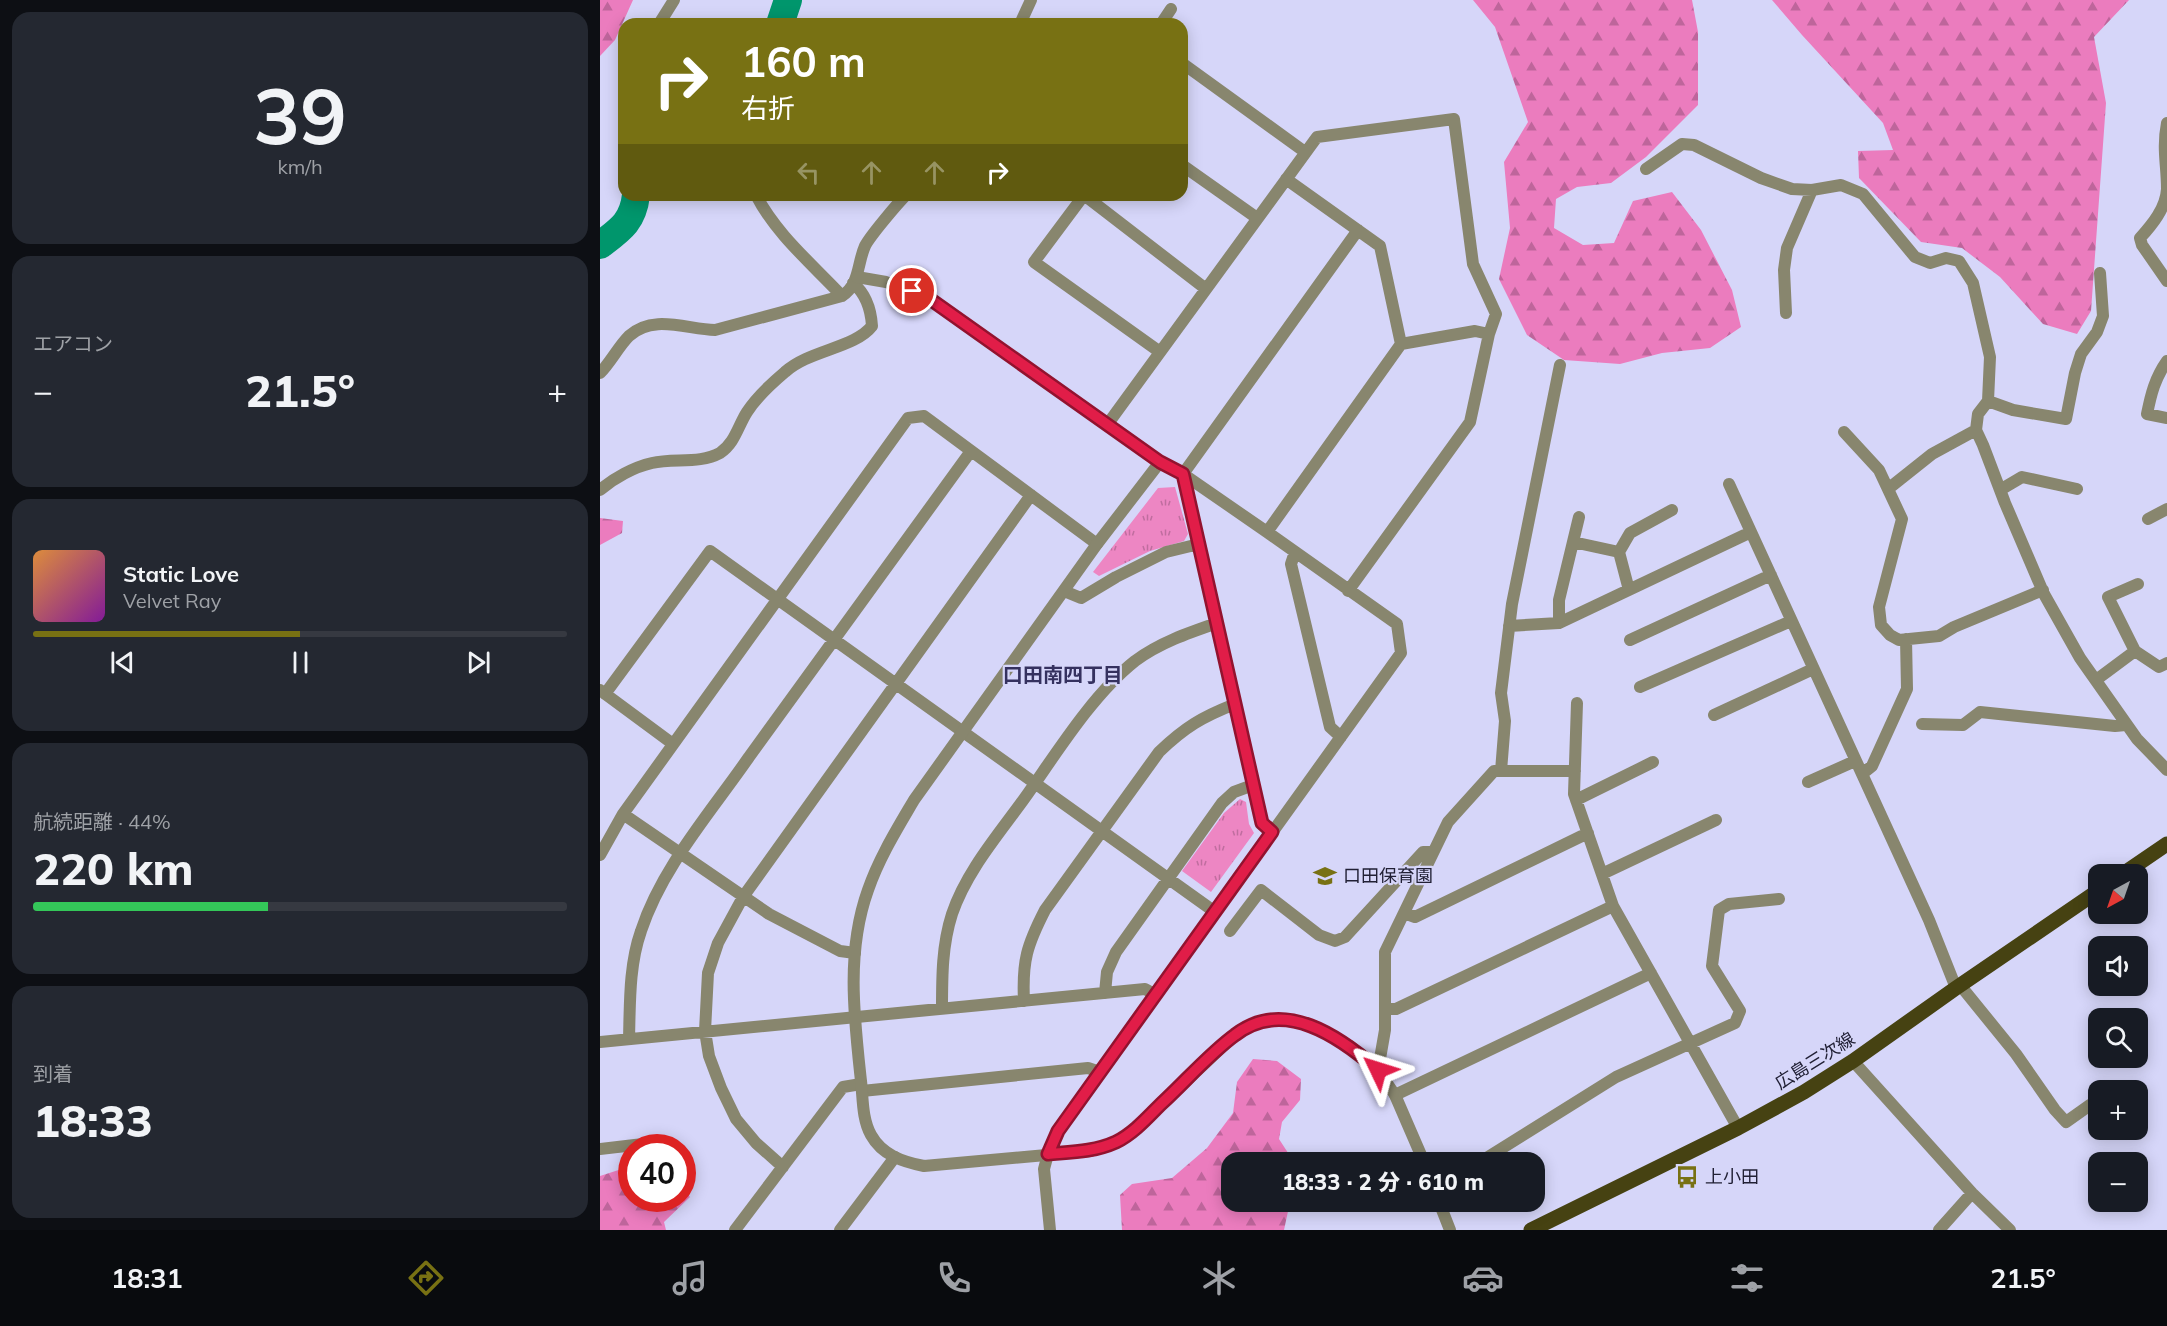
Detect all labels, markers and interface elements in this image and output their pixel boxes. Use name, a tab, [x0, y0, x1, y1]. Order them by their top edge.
text: 160 m	[741, 35, 866, 88]
icon: right	[642, 42, 720, 120]
text: 39	[253, 66, 347, 164]
text: 右折	[741, 91, 795, 125]
text: km/h	[277, 154, 323, 179]
icon: left	[792, 156, 825, 189]
icon: ahead	[855, 156, 888, 189]
icon: ahead	[918, 156, 951, 189]
icon: right	[981, 156, 1014, 189]
pin	[886, 265, 937, 316]
icon: arrive	[895, 274, 928, 307]
text: エアコン	[33, 331, 113, 356]
text: 21.5°	[245, 362, 355, 418]
text: −	[33, 370, 53, 411]
text: +	[547, 370, 567, 411]
text: Static Love	[123, 560, 239, 588]
text: Velvet Ray	[123, 588, 221, 613]
icon: previous	[106, 646, 139, 679]
icon: pause	[284, 646, 317, 679]
icon: next	[462, 646, 495, 679]
district label: 口田南四丁目	[1003, 662, 1123, 687]
text: 航続距離 · 44%	[33, 809, 171, 834]
text: 220 km	[33, 840, 194, 896]
school or university icon: 口田保育園	[1312, 863, 1338, 889]
place label: 口田保育園	[1343, 864, 1433, 887]
north arrow	[2088, 864, 2148, 924]
map controls	[2088, 864, 2148, 1212]
button: sound	[2088, 936, 2148, 996]
button: search	[2088, 1008, 2148, 1068]
street label: 広島三次線	[1770, 1027, 1859, 1094]
position arrow	[1346, 1038, 1410, 1102]
text: 到着	[33, 1061, 73, 1086]
button: +	[2088, 1080, 2148, 1140]
text: 18:33	[33, 1092, 153, 1148]
speed limit sign: 40	[618, 1134, 696, 1212]
button: −	[2088, 1152, 2148, 1212]
bus stop icon: 上小田	[1674, 1164, 1700, 1190]
place label: 上小田	[1705, 1165, 1759, 1188]
text: 18:33 · 2 分 · 610 m	[1282, 1168, 1484, 1196]
icon: directions	[405, 1257, 447, 1299]
icon: music	[669, 1257, 711, 1299]
icon: phone	[933, 1257, 975, 1299]
icon: climate	[1198, 1257, 1240, 1299]
icon: car	[1462, 1257, 1504, 1299]
icon: filters	[1726, 1257, 1768, 1299]
text: 18:31	[111, 1261, 183, 1295]
text: 21.5°	[1990, 1261, 2056, 1295]

